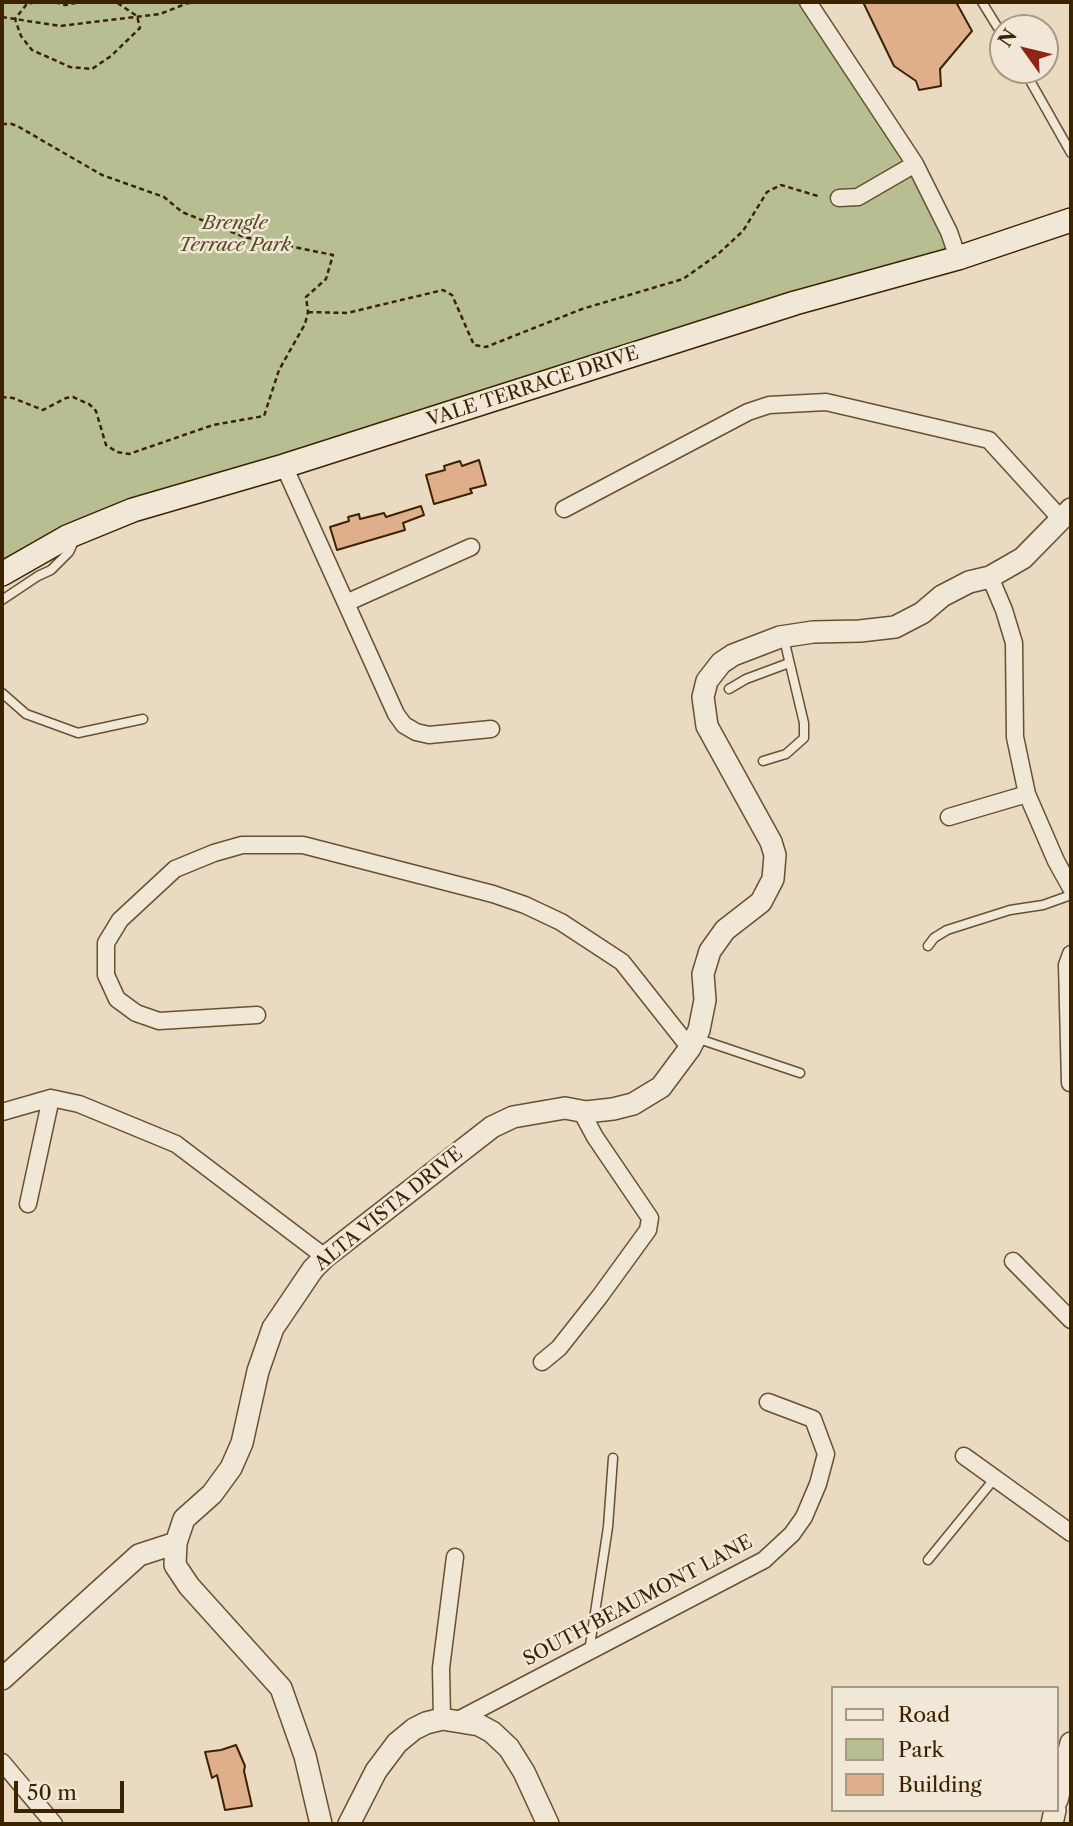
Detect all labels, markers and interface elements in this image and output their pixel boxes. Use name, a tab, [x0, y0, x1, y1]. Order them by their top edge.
north arrow	[989, 14, 1059, 84]
text: N	[994, 25, 1022, 51]
park label: Brengle Terrace Park	[179, 213, 291, 257]
street label: VALE TERRACE DRIVE	[424, 342, 642, 432]
street label: ALTA VISTA DRIVE	[310, 1142, 468, 1276]
street label: SOUTH BEAUMONT LANE	[519, 1531, 757, 1671]
legend	[832, 1686, 1059, 1812]
text: Road	[898, 1702, 950, 1727]
text: Park	[898, 1737, 944, 1762]
scale bar	[18, 1766, 128, 1810]
text: Building	[898, 1772, 982, 1797]
text: 50 m	[27, 1780, 77, 1805]

